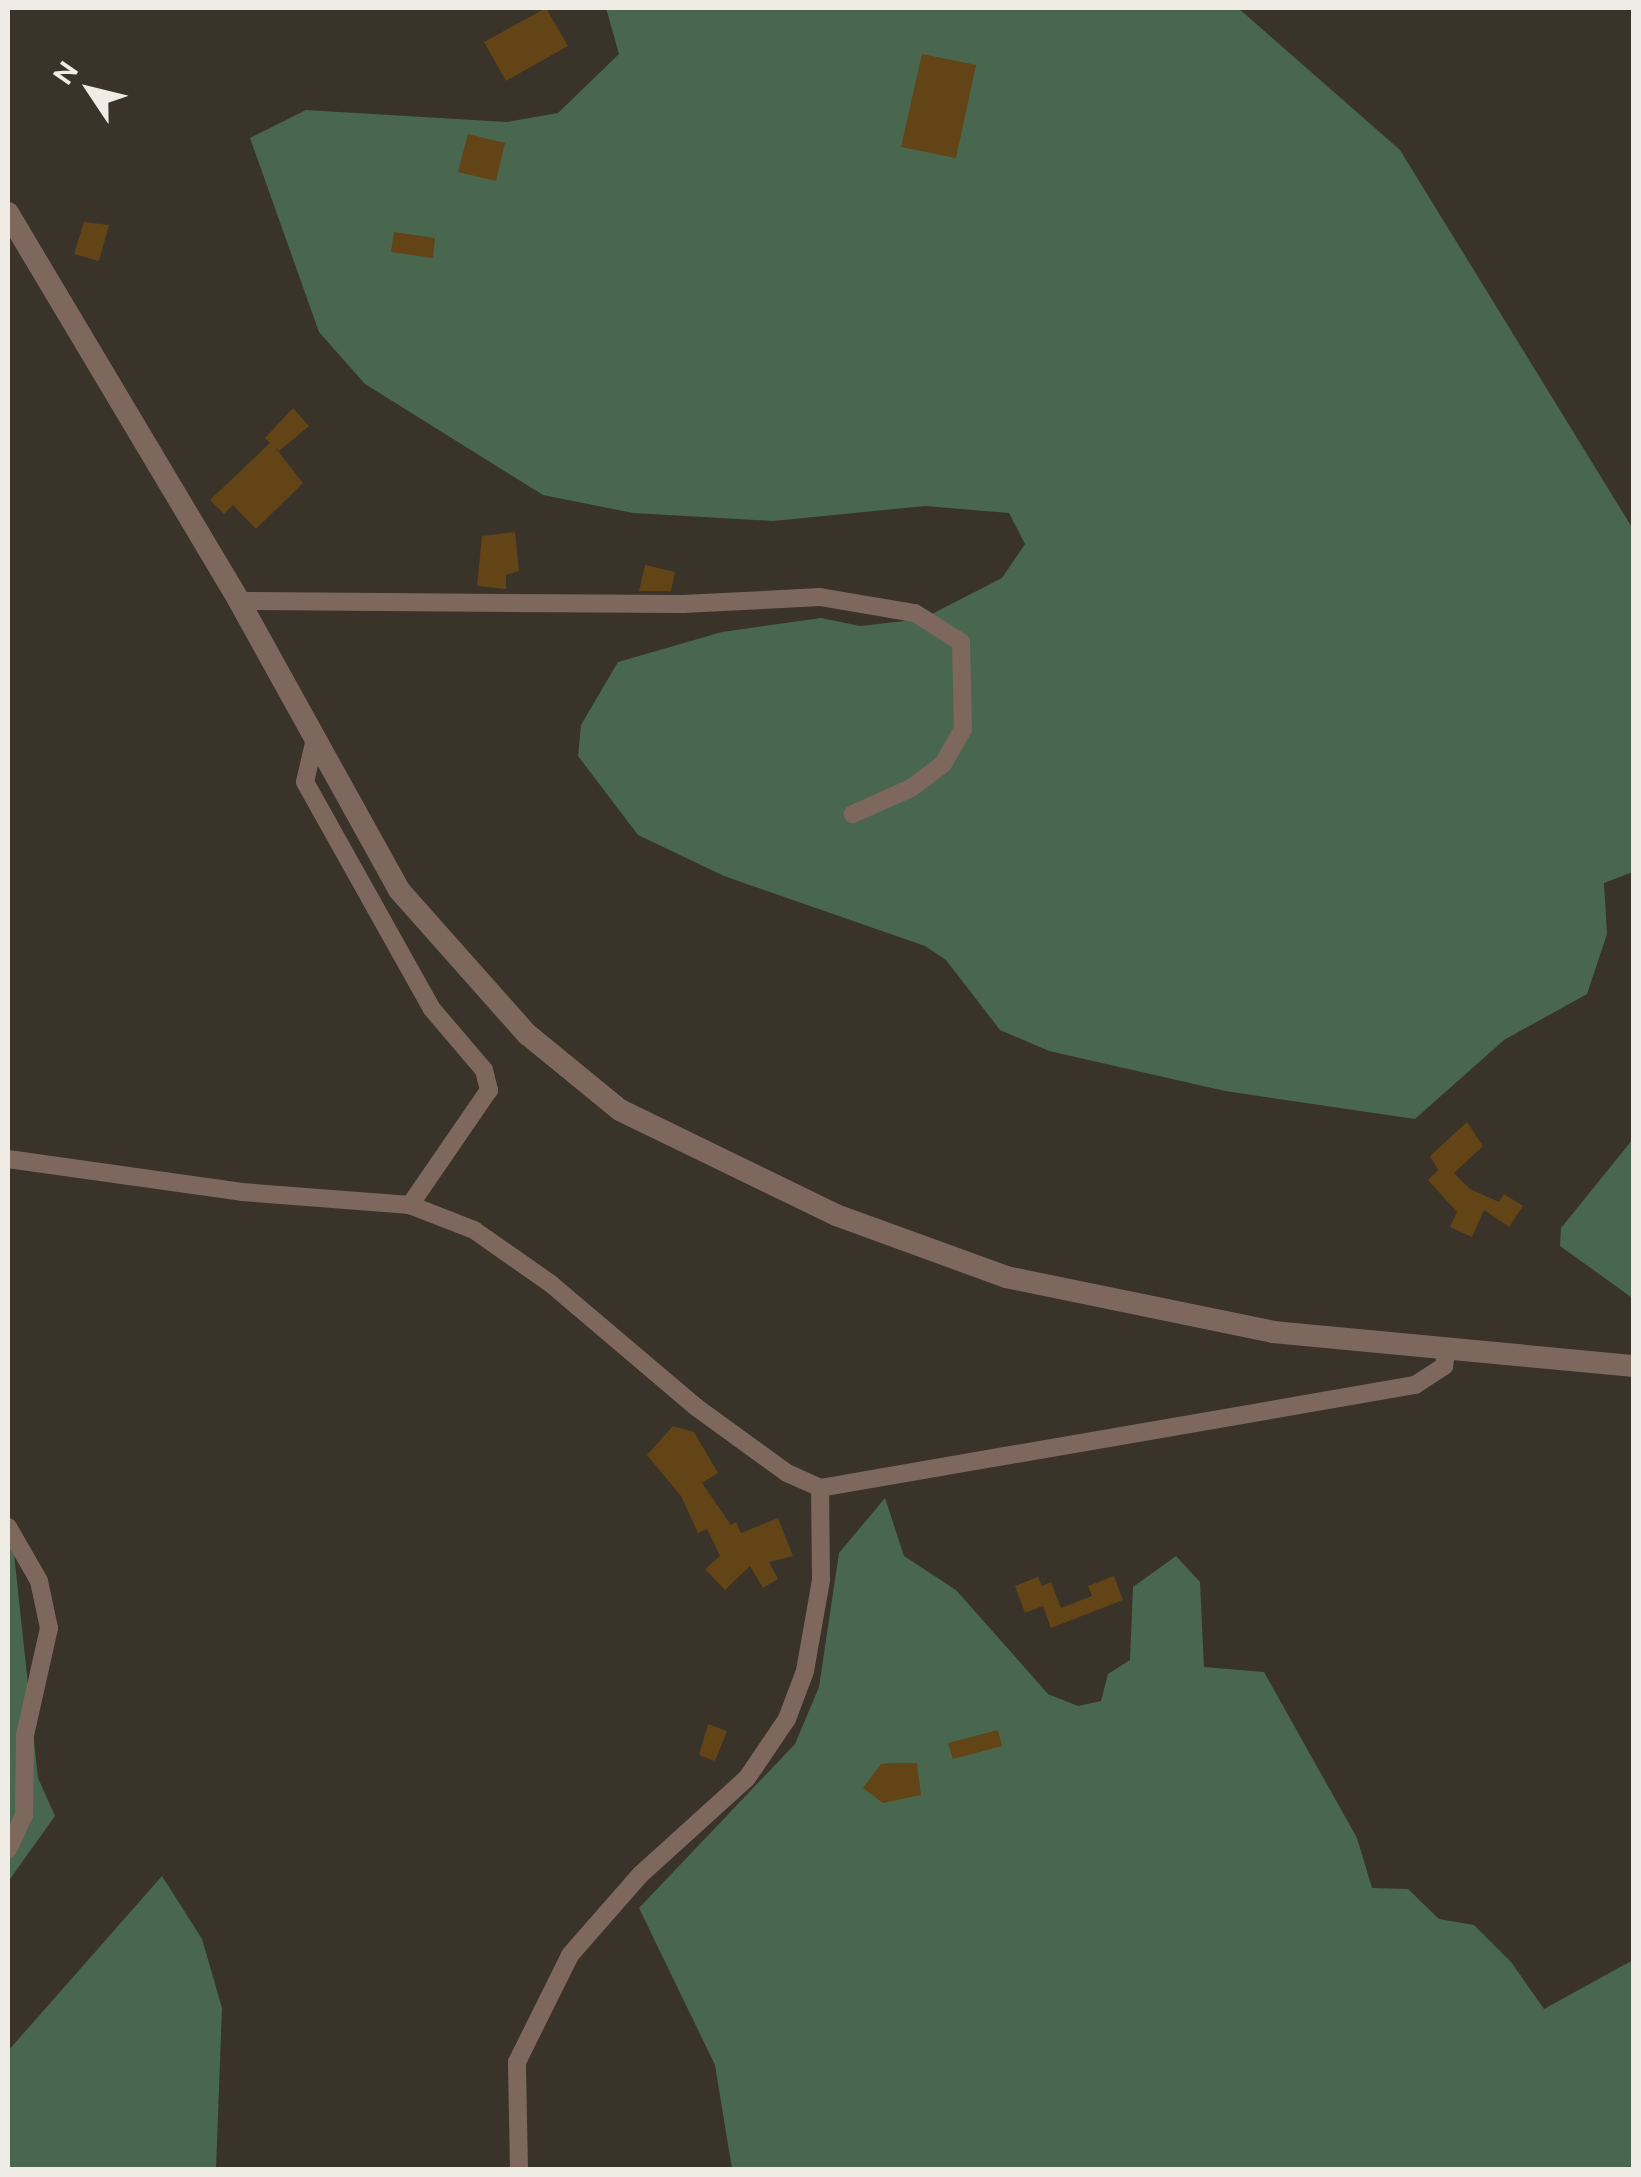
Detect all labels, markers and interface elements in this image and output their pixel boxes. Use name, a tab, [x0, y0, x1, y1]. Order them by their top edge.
north arrow	[40, 40, 140, 140]
text: N	[46, 55, 84, 90]

